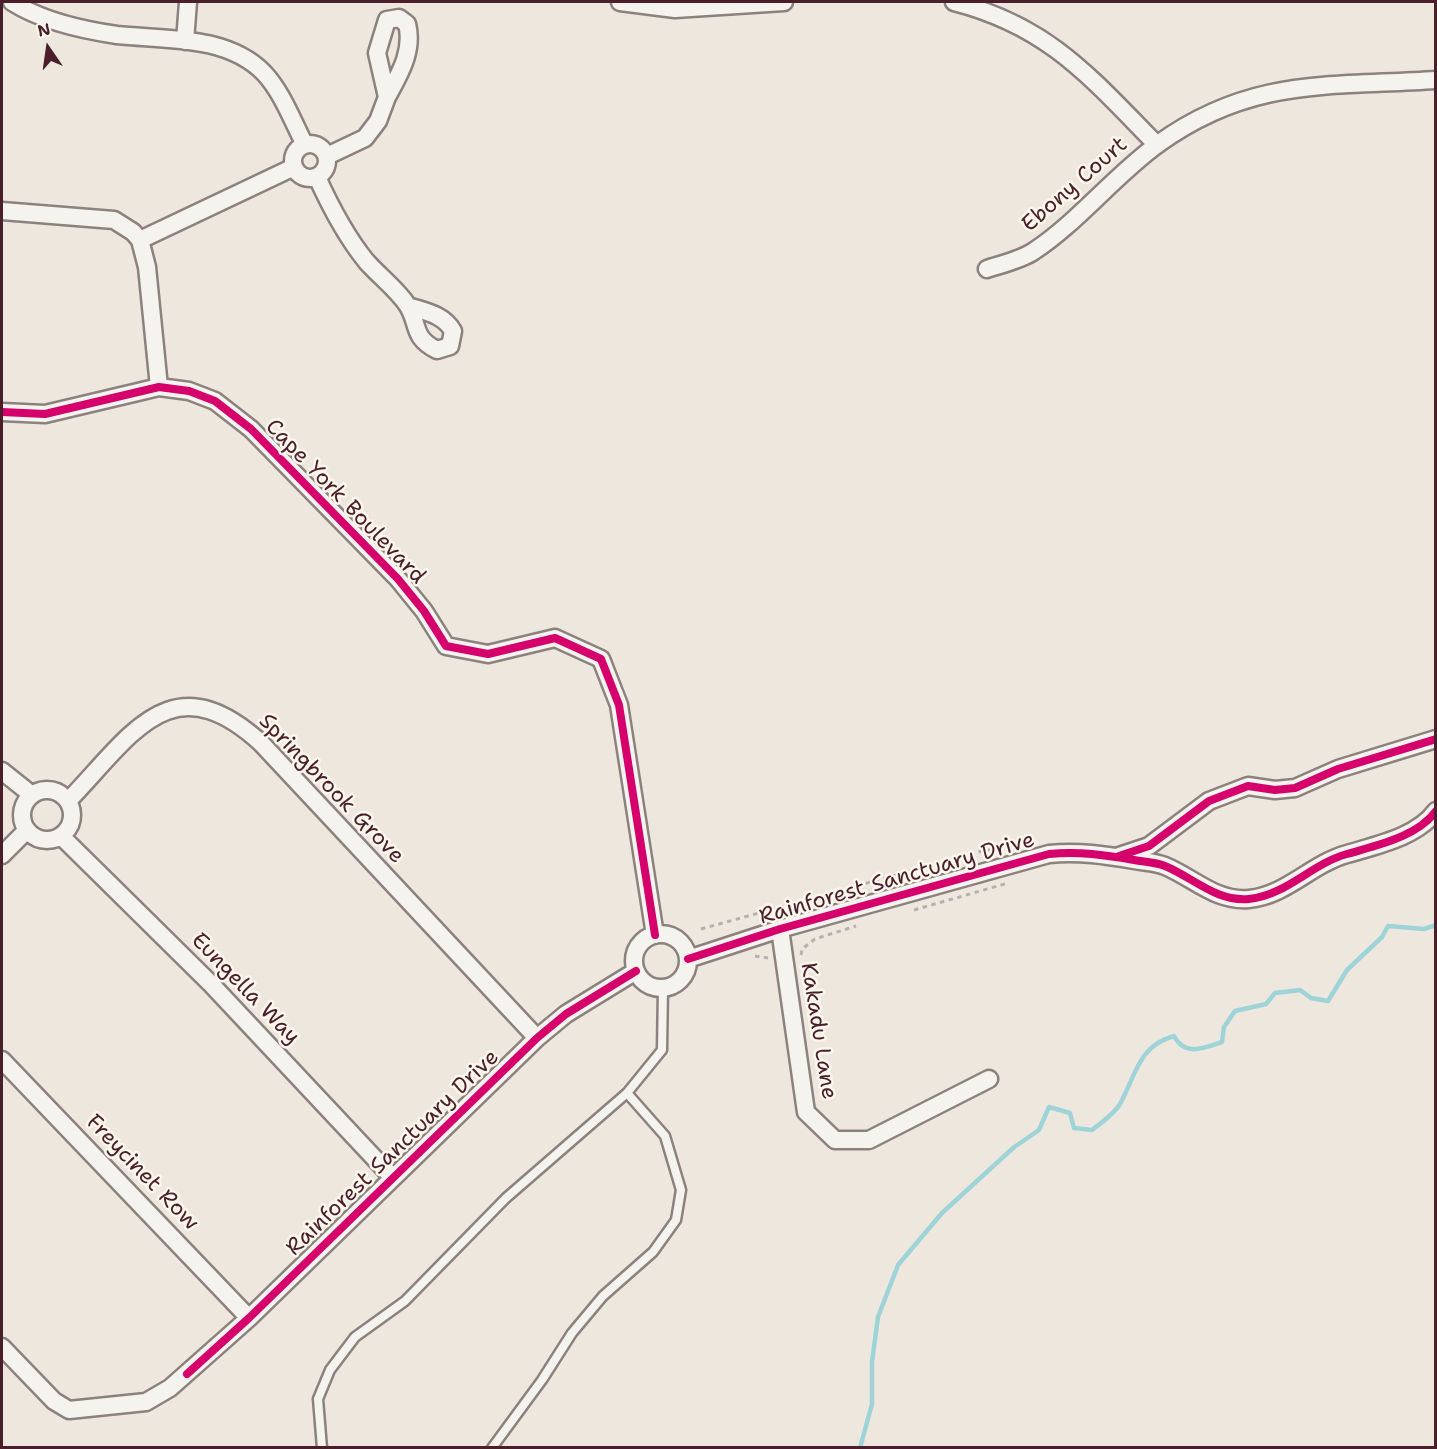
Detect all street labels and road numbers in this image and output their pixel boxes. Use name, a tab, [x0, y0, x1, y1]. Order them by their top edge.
street label: Ebony Court	[1017, 132, 1133, 238]
street label: Cape York Boulevard	[259, 414, 431, 590]
street label: Springbrook Grove	[253, 709, 409, 869]
street label: Rainforest Sanctuary Drive	[756, 827, 1038, 931]
street label: Eungella Way	[185, 928, 305, 1050]
street label: Kakadu Lane	[794, 961, 842, 1101]
street label: Rainforest Sanctuary Drive	[281, 1044, 505, 1262]
street label: Freycinet Row	[80, 1110, 204, 1236]

